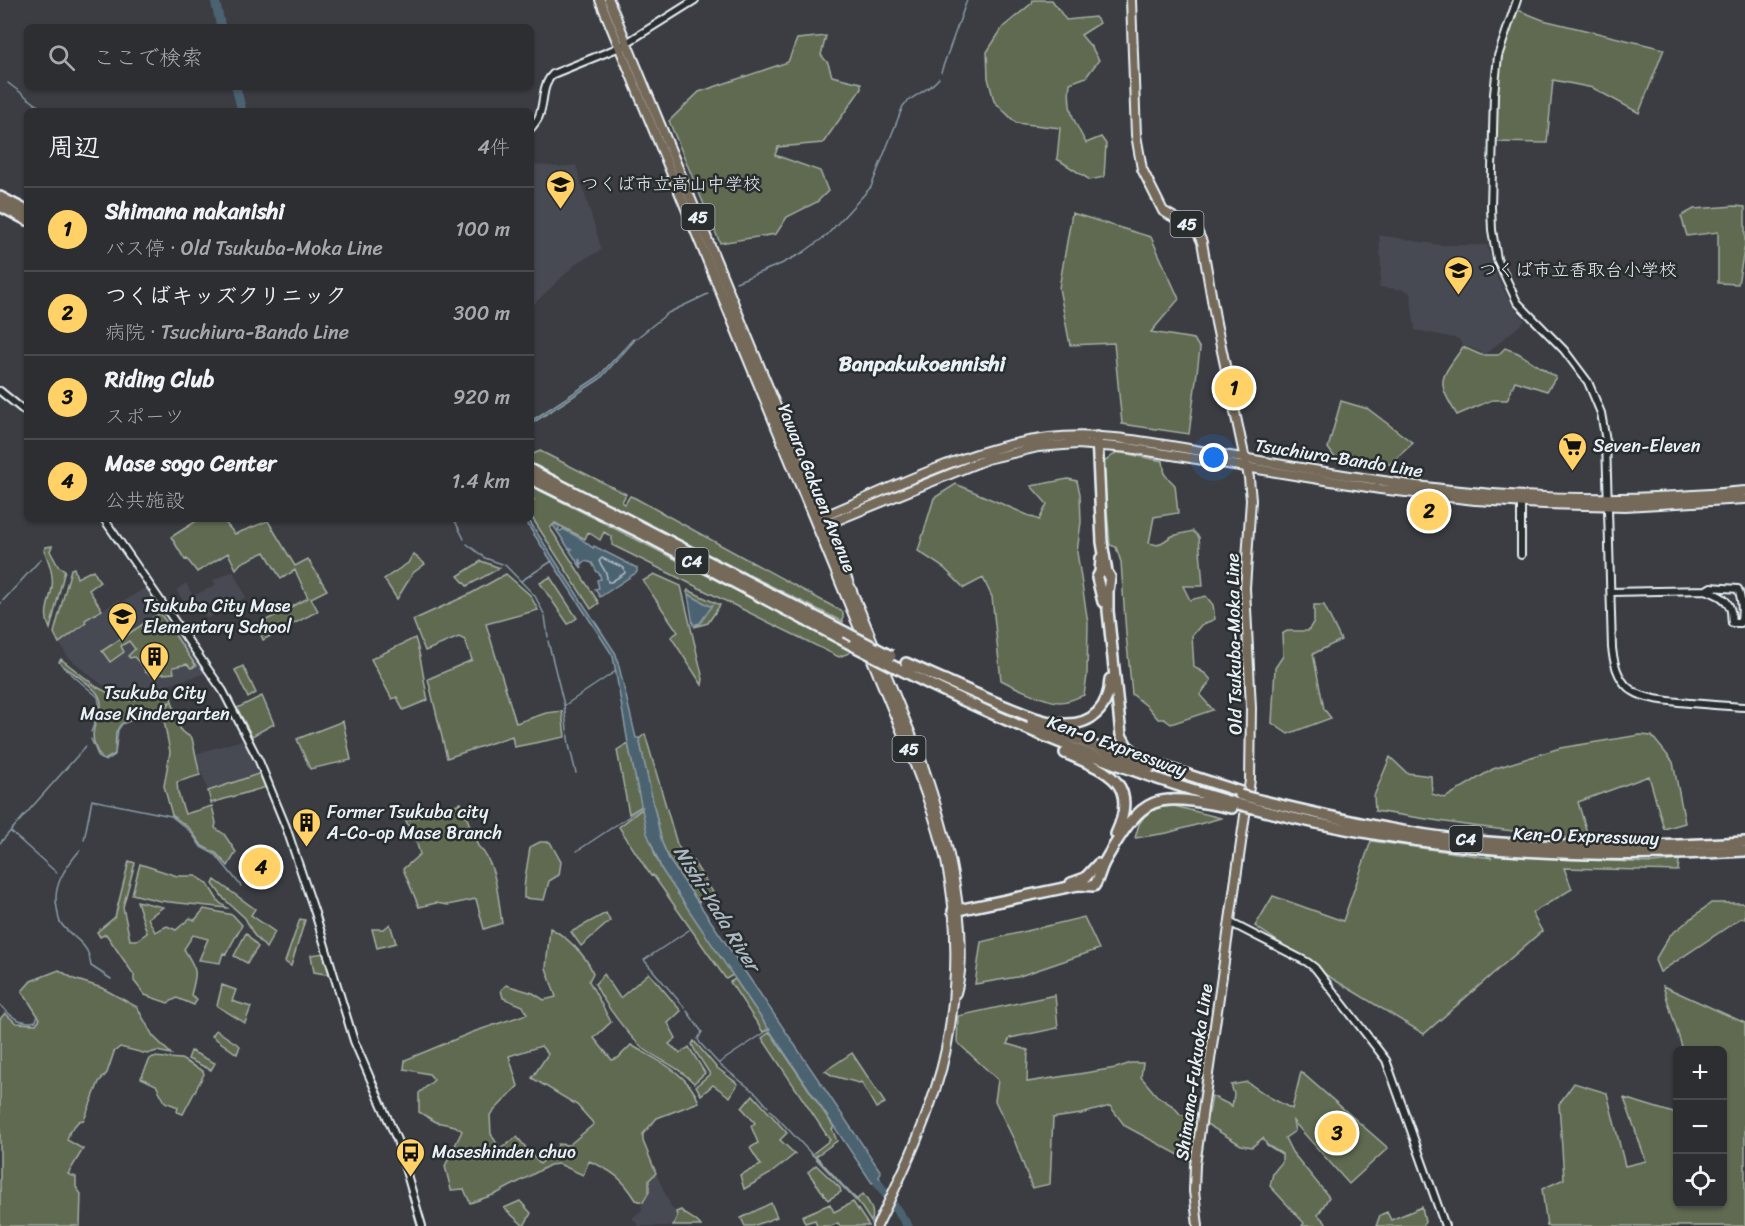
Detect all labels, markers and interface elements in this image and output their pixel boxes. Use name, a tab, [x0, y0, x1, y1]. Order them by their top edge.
search box	[24, 24, 534, 90]
text: ここで検索	[93, 38, 203, 77]
icon: search	[45, 41, 78, 74]
text: 周辺	[48, 124, 100, 170]
text: 4件	[478, 130, 510, 165]
school or university icon: つくば市立高山中学校	[544, 168, 576, 210]
place label: つくば市立高山中学校	[581, 168, 761, 200]
text: Shimana nakanishi	[105, 192, 284, 231]
road number: 45	[682, 204, 714, 230]
road number: 45	[1170, 211, 1204, 237]
text: 1	[63, 212, 72, 247]
text: 100 m	[456, 212, 510, 247]
text: バス停 · Old Tsukuba-Moka Line	[105, 231, 383, 266]
school or university icon: つくば市立香取台小学校	[1442, 254, 1474, 296]
place label: つくば市立香取台小学校	[1479, 254, 1677, 286]
text: つくばキッズクリニック	[105, 276, 347, 315]
text: 2	[62, 296, 73, 331]
text: 300 m	[453, 296, 510, 331]
text: 病院 · Tsuchiura-Bando Line	[105, 315, 349, 350]
district label: Banpakukoennishi	[839, 345, 1007, 383]
text: Riding Club	[105, 360, 214, 399]
pin: 1	[1214, 366, 1254, 410]
text: 3	[62, 380, 73, 415]
text: 920 m	[453, 380, 510, 415]
text: スポーツ	[105, 399, 185, 434]
street label: Yawara Gakuen Avenue	[769, 399, 866, 578]
street label: Tsuchiura-Bando Line	[1253, 429, 1425, 487]
supermarket icon: Seven-Eleven	[1556, 430, 1588, 472]
place label: Seven-Eleven	[1593, 430, 1701, 462]
your location	[1199, 443, 1228, 472]
text: Mase sogo Center	[105, 444, 276, 483]
text: 4	[61, 464, 74, 499]
text: 1.4 km	[452, 464, 510, 499]
text: 公共施設	[105, 483, 185, 518]
pin: 2	[1410, 488, 1448, 534]
road number: C4	[676, 548, 708, 574]
street label: Old Tsukuba-Moka Line	[1216, 553, 1252, 735]
place label: Tsukuba City Mase Elementary School	[143, 590, 292, 643]
school or university icon: Tsukuba City Mase Elementary School	[106, 600, 138, 642]
building icon: Tsukuba City Mase Kindergarten	[139, 640, 171, 682]
place label: Tsukuba City Mase Kindergarten	[80, 677, 230, 730]
street label: Ken-O Expressway	[1043, 706, 1192, 786]
road number: 45	[892, 736, 926, 762]
place label: Former Tsukuba city A-Co-op Mase Branch	[326, 796, 502, 849]
building icon: Former Tsukuba city A-Co-op Mase Branch	[290, 806, 322, 848]
street label: Ken-O Expressway	[1512, 817, 1660, 855]
road number: C4	[1450, 826, 1482, 852]
water label: Nishi-Yada River	[664, 838, 771, 981]
pin: 4	[242, 844, 280, 890]
street label: Shimana-Fukuoka Line	[1166, 981, 1222, 1163]
map controls	[1673, 1046, 1727, 1208]
button: +	[1673, 1046, 1727, 1100]
button: −	[1673, 1100, 1727, 1154]
pin: 3	[1318, 1110, 1356, 1156]
bus stop icon: Maseshinden chuo	[395, 1136, 427, 1178]
place label: Maseshinden chuo	[432, 1136, 576, 1168]
button: locate	[1673, 1154, 1727, 1208]

